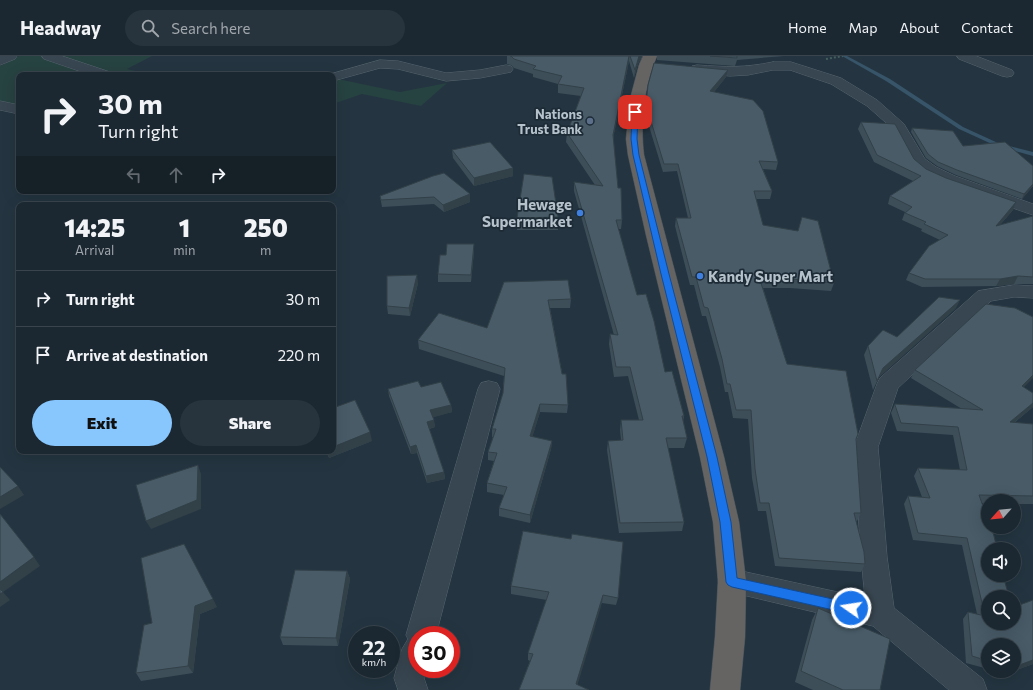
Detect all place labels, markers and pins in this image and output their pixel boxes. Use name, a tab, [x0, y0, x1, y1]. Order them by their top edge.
pin	[618, 95, 652, 129]
place label: Nations Trust Bank	[517, 106, 583, 137]
marker: Nations Trust Bank	[585, 116, 595, 126]
place label: Hewage Supermarket	[482, 195, 572, 230]
marker: Hewage Supermarket	[575, 208, 585, 218]
place label: Kandy Super Mart	[708, 267, 833, 285]
marker: Kandy Super Mart	[695, 271, 705, 281]

